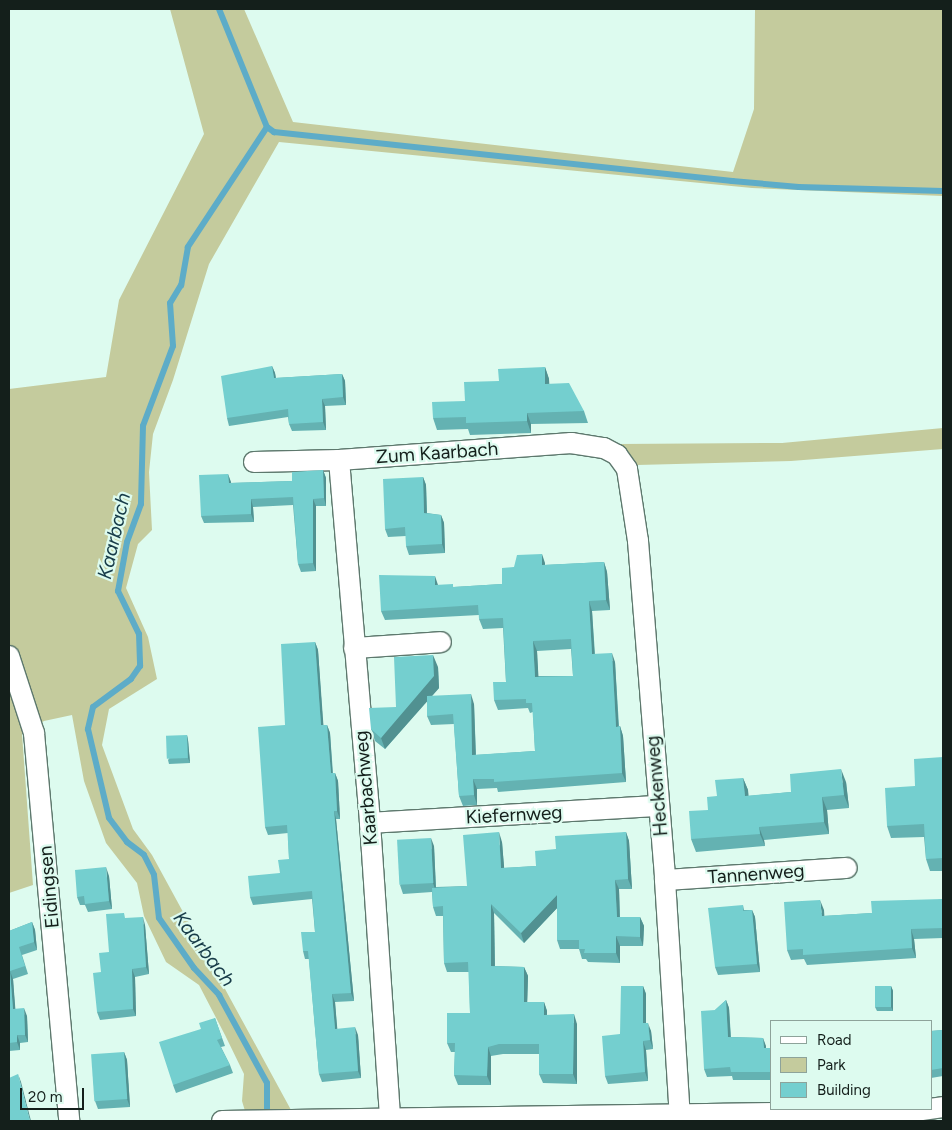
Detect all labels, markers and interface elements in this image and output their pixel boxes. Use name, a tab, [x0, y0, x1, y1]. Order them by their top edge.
street label: Zum Kaarbach	[375, 437, 499, 469]
water label: Kaarbach	[92, 491, 136, 581]
street label: Kaarbachweg	[350, 730, 382, 846]
street label: Heckenweg	[641, 735, 673, 837]
street label: Kiefernweg	[465, 801, 563, 829]
street label: Eidingsen	[34, 845, 64, 929]
street label: Tannenweg	[707, 859, 805, 889]
water label: Kaarbach	[168, 907, 240, 991]
legend	[770, 1020, 932, 1110]
text: Road	[817, 1031, 852, 1049]
text: Park	[817, 1056, 846, 1074]
scale bar	[22, 1078, 86, 1110]
text: Building	[817, 1081, 871, 1099]
text: 20 m	[28, 1088, 62, 1106]

